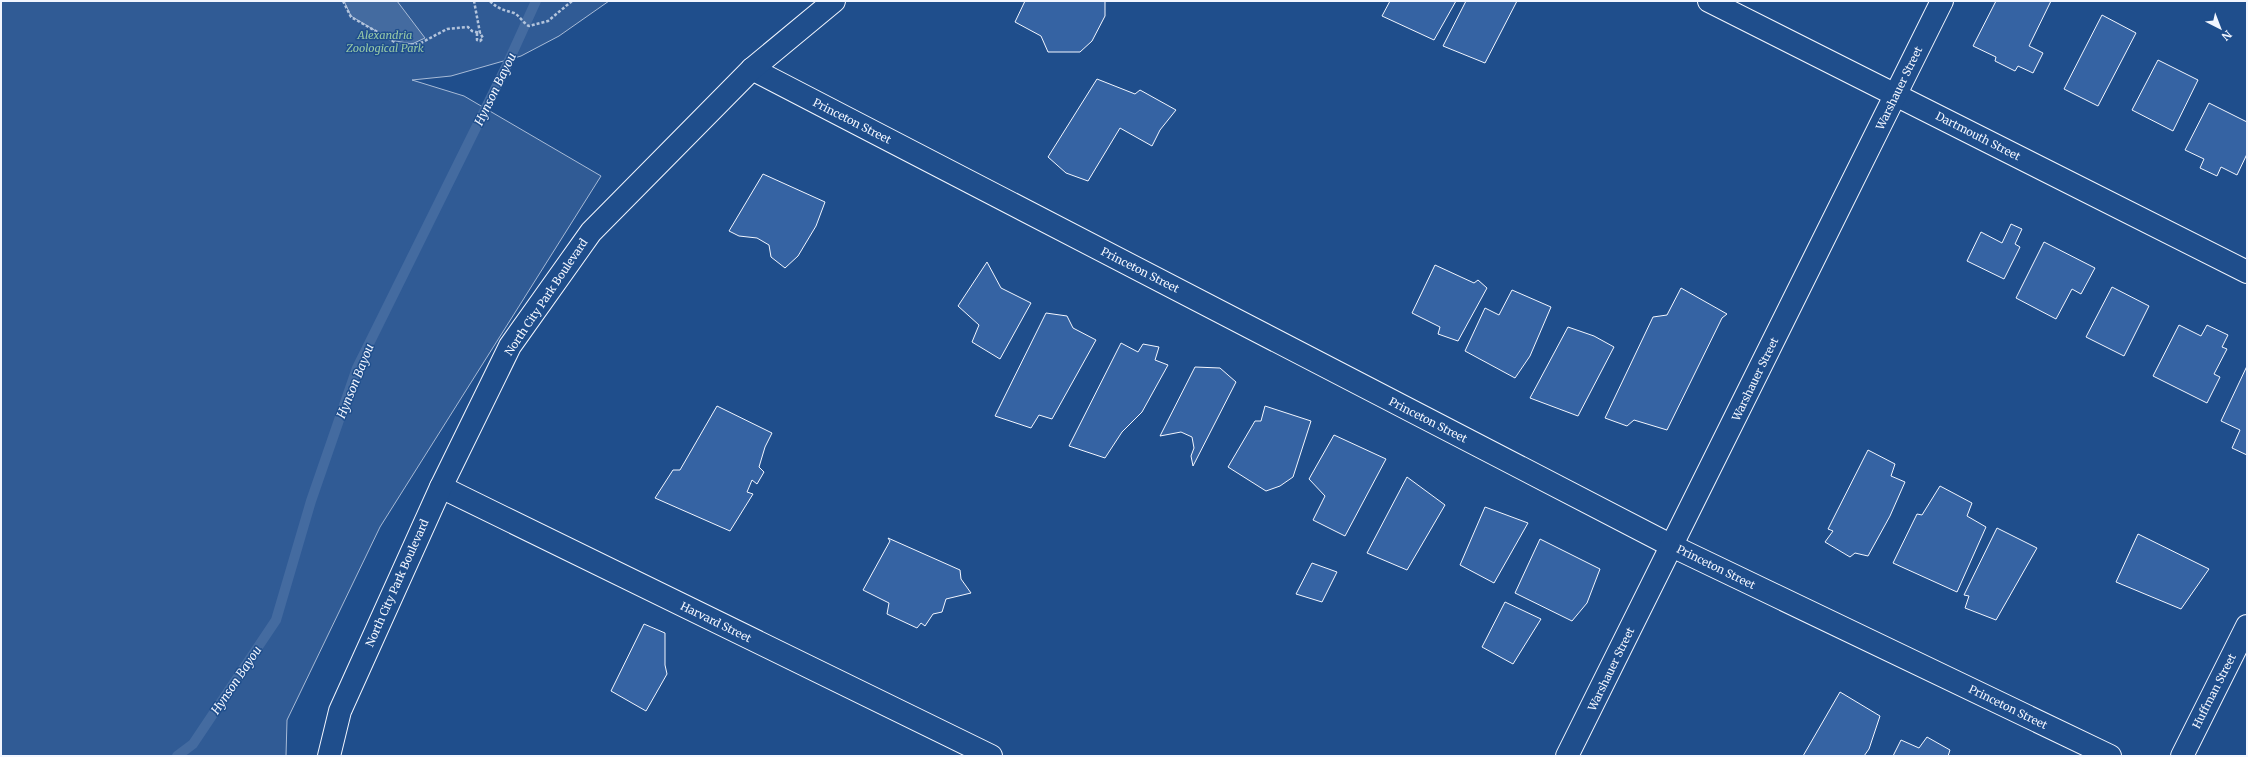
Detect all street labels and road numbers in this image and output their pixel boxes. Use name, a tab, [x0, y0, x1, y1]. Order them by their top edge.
street label: Warshauer Street	[1872, 43, 1926, 133]
street label: Princeton Street	[811, 95, 894, 147]
street label: Dartmouth Street	[1933, 109, 2023, 164]
street label: North City Park Boulevard	[502, 235, 591, 358]
street label: Princeton Street	[1099, 244, 1182, 296]
street label: Warshauer Street	[1728, 334, 1782, 424]
street label: Princeton Street	[1387, 394, 1470, 446]
street label: North City Park Boulevard	[362, 517, 432, 649]
street label: Princeton Street	[1674, 542, 1758, 592]
street label: Harvard Street	[678, 599, 754, 646]
street label: Warshauer Street	[1584, 624, 1638, 714]
street label: Huffman Street	[2189, 651, 2239, 731]
street label: Princeton Street	[1966, 682, 2050, 732]

